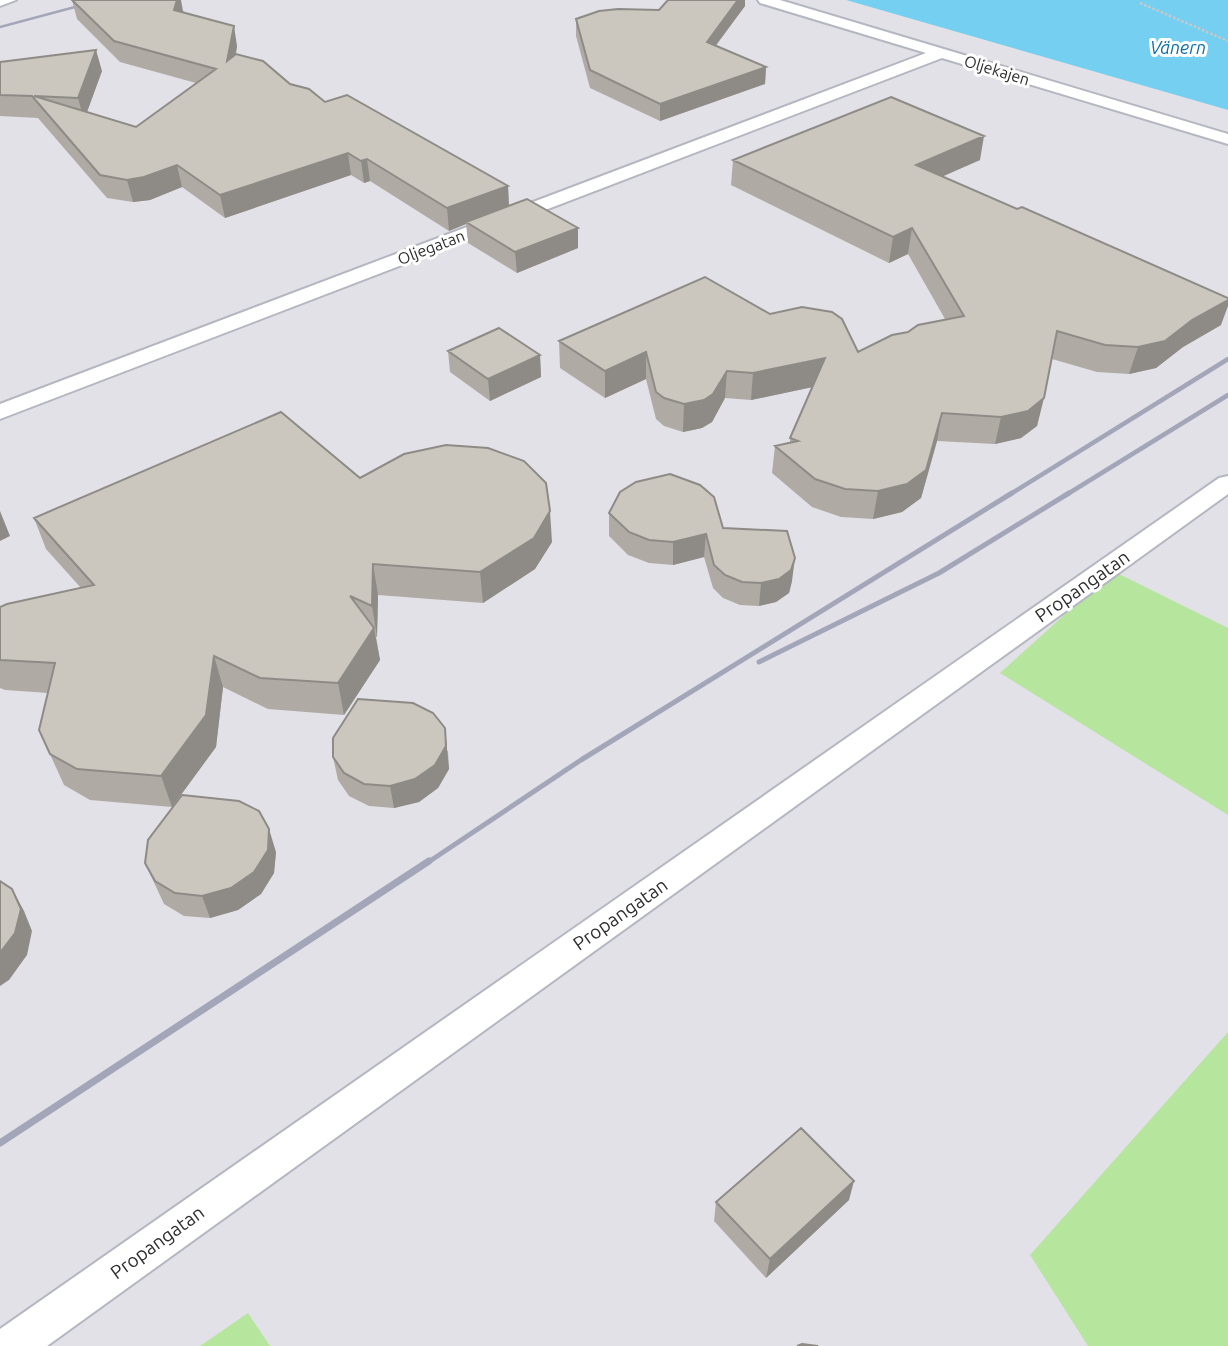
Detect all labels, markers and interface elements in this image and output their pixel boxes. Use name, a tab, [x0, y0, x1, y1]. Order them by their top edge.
water label: Vänern	[1150, 37, 1206, 57]
street label: Oljekajen	[962, 52, 1032, 88]
street label: Oljegatan	[395, 226, 467, 268]
street label: Propangatan	[1031, 545, 1133, 627]
street label: Propangatan	[569, 873, 671, 955]
street label: Propangatan	[106, 1201, 208, 1283]

